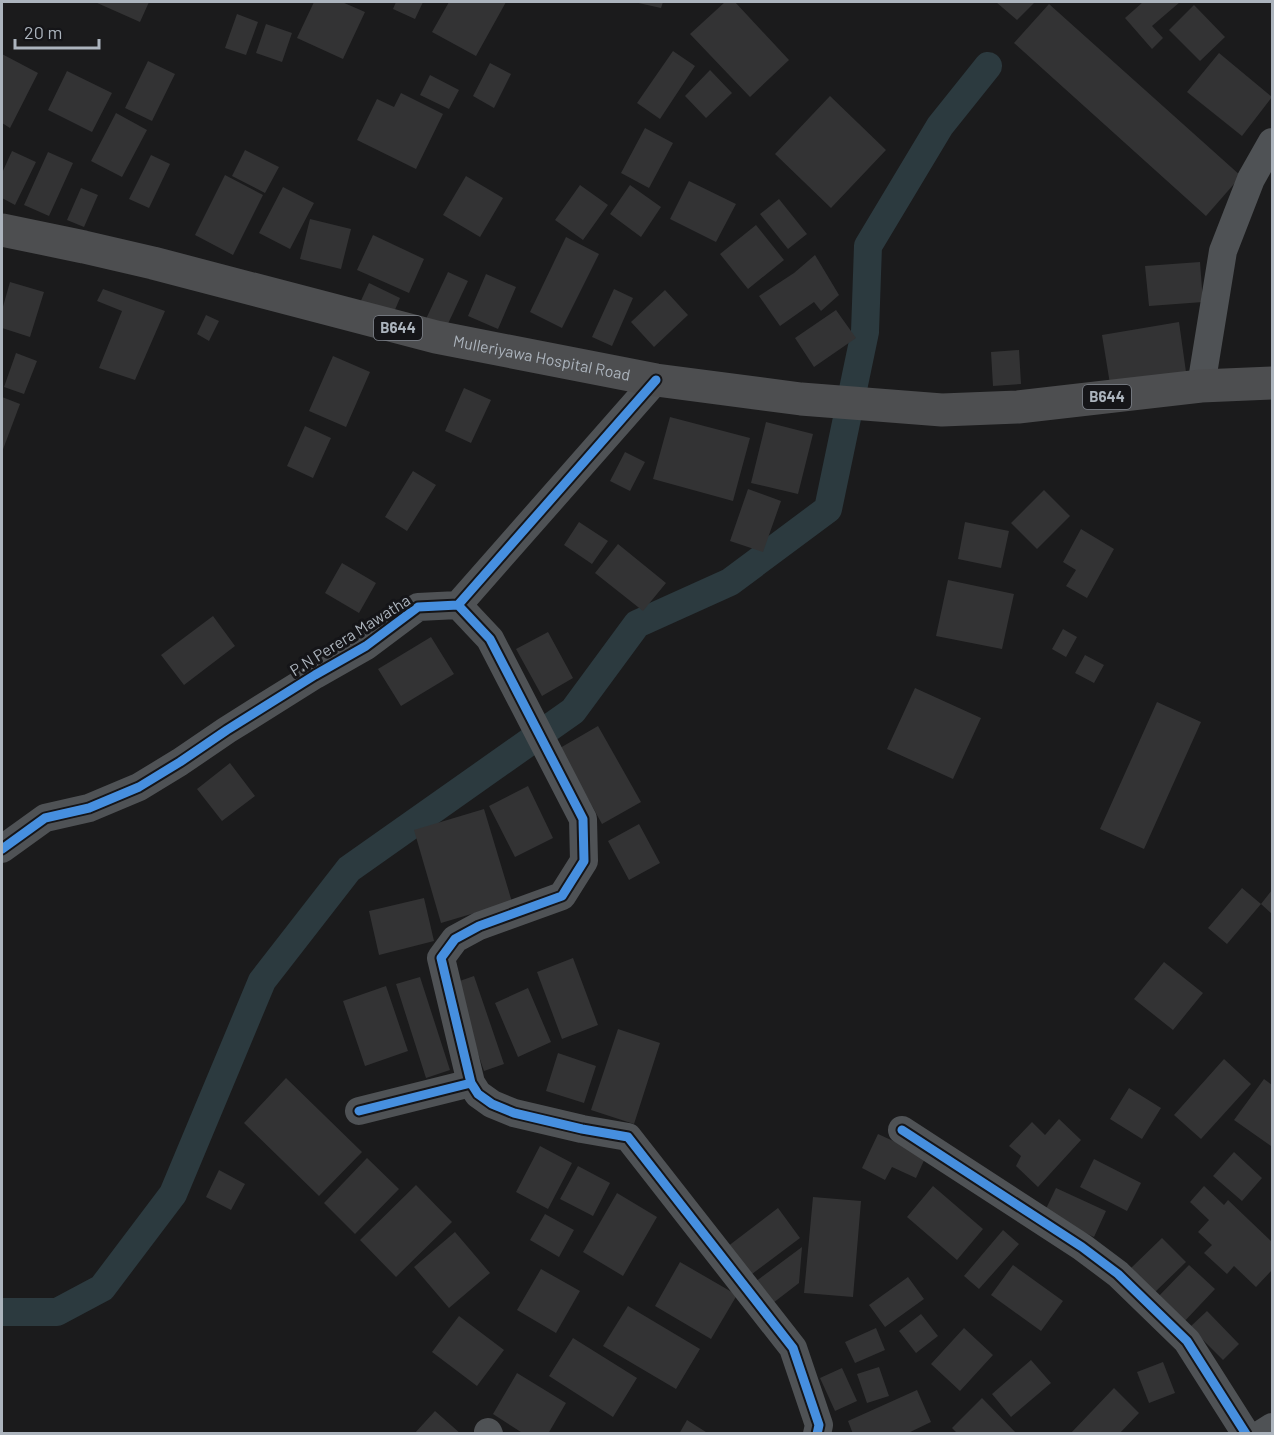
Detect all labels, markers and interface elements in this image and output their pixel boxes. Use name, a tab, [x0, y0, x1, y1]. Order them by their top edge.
scale bar	[15, 12, 99, 50]
text: 20 m	[24, 21, 62, 43]
road number: B644	[374, 316, 422, 340]
street label: Mulleriyawa Hospital Road	[452, 331, 632, 384]
road number: B644	[1083, 385, 1131, 409]
street label: P.N Perera Mawatha	[286, 590, 413, 679]

